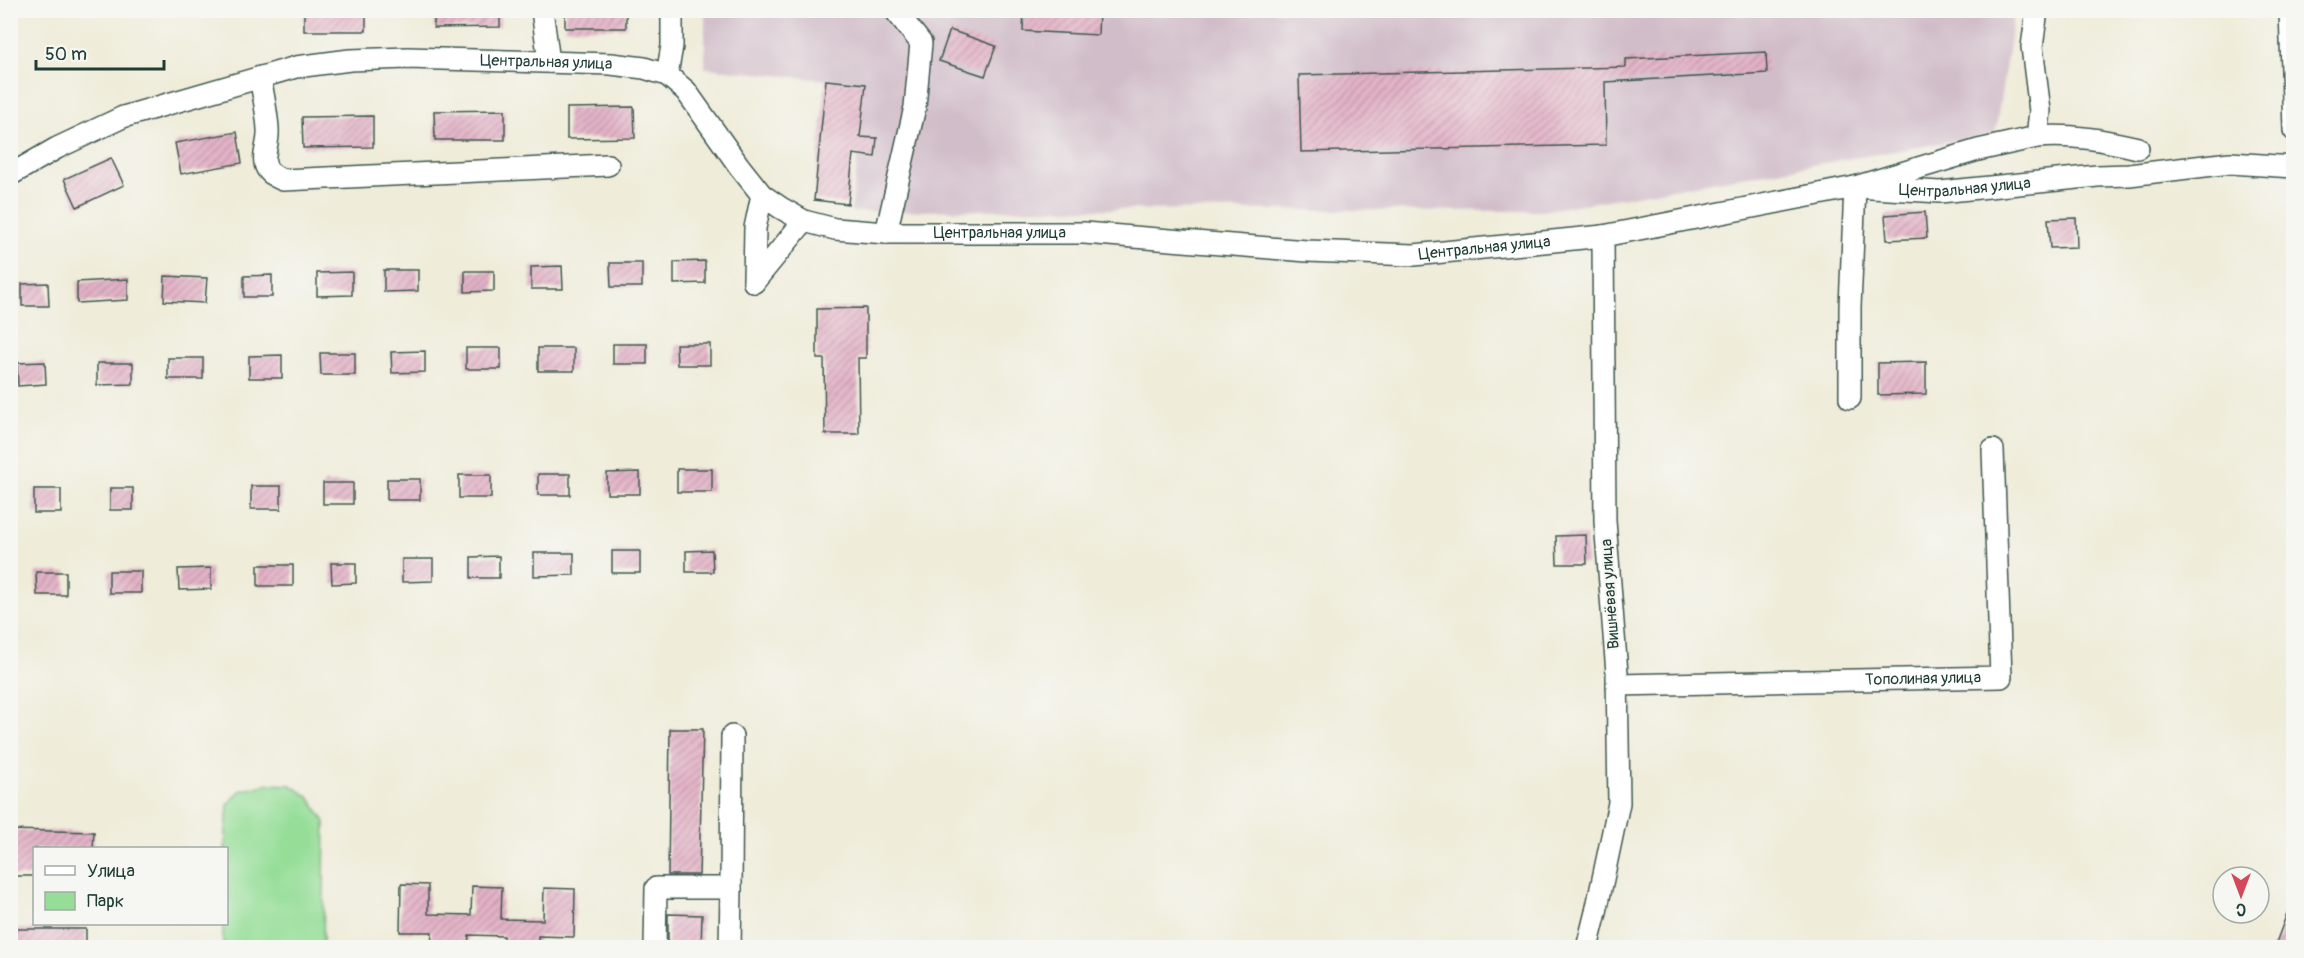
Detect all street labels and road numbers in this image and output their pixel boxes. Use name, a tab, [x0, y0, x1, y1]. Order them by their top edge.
street label: Центральная улица	[480, 50, 613, 74]
street label: Центральная улица	[1898, 173, 2032, 202]
street label: Центральная улица	[933, 223, 1066, 243]
street label: Центральная улица	[1418, 231, 1551, 264]
street label: Вишнёвая улица	[1596, 538, 1624, 650]
street label: Тополиная улица	[1865, 667, 1981, 690]

